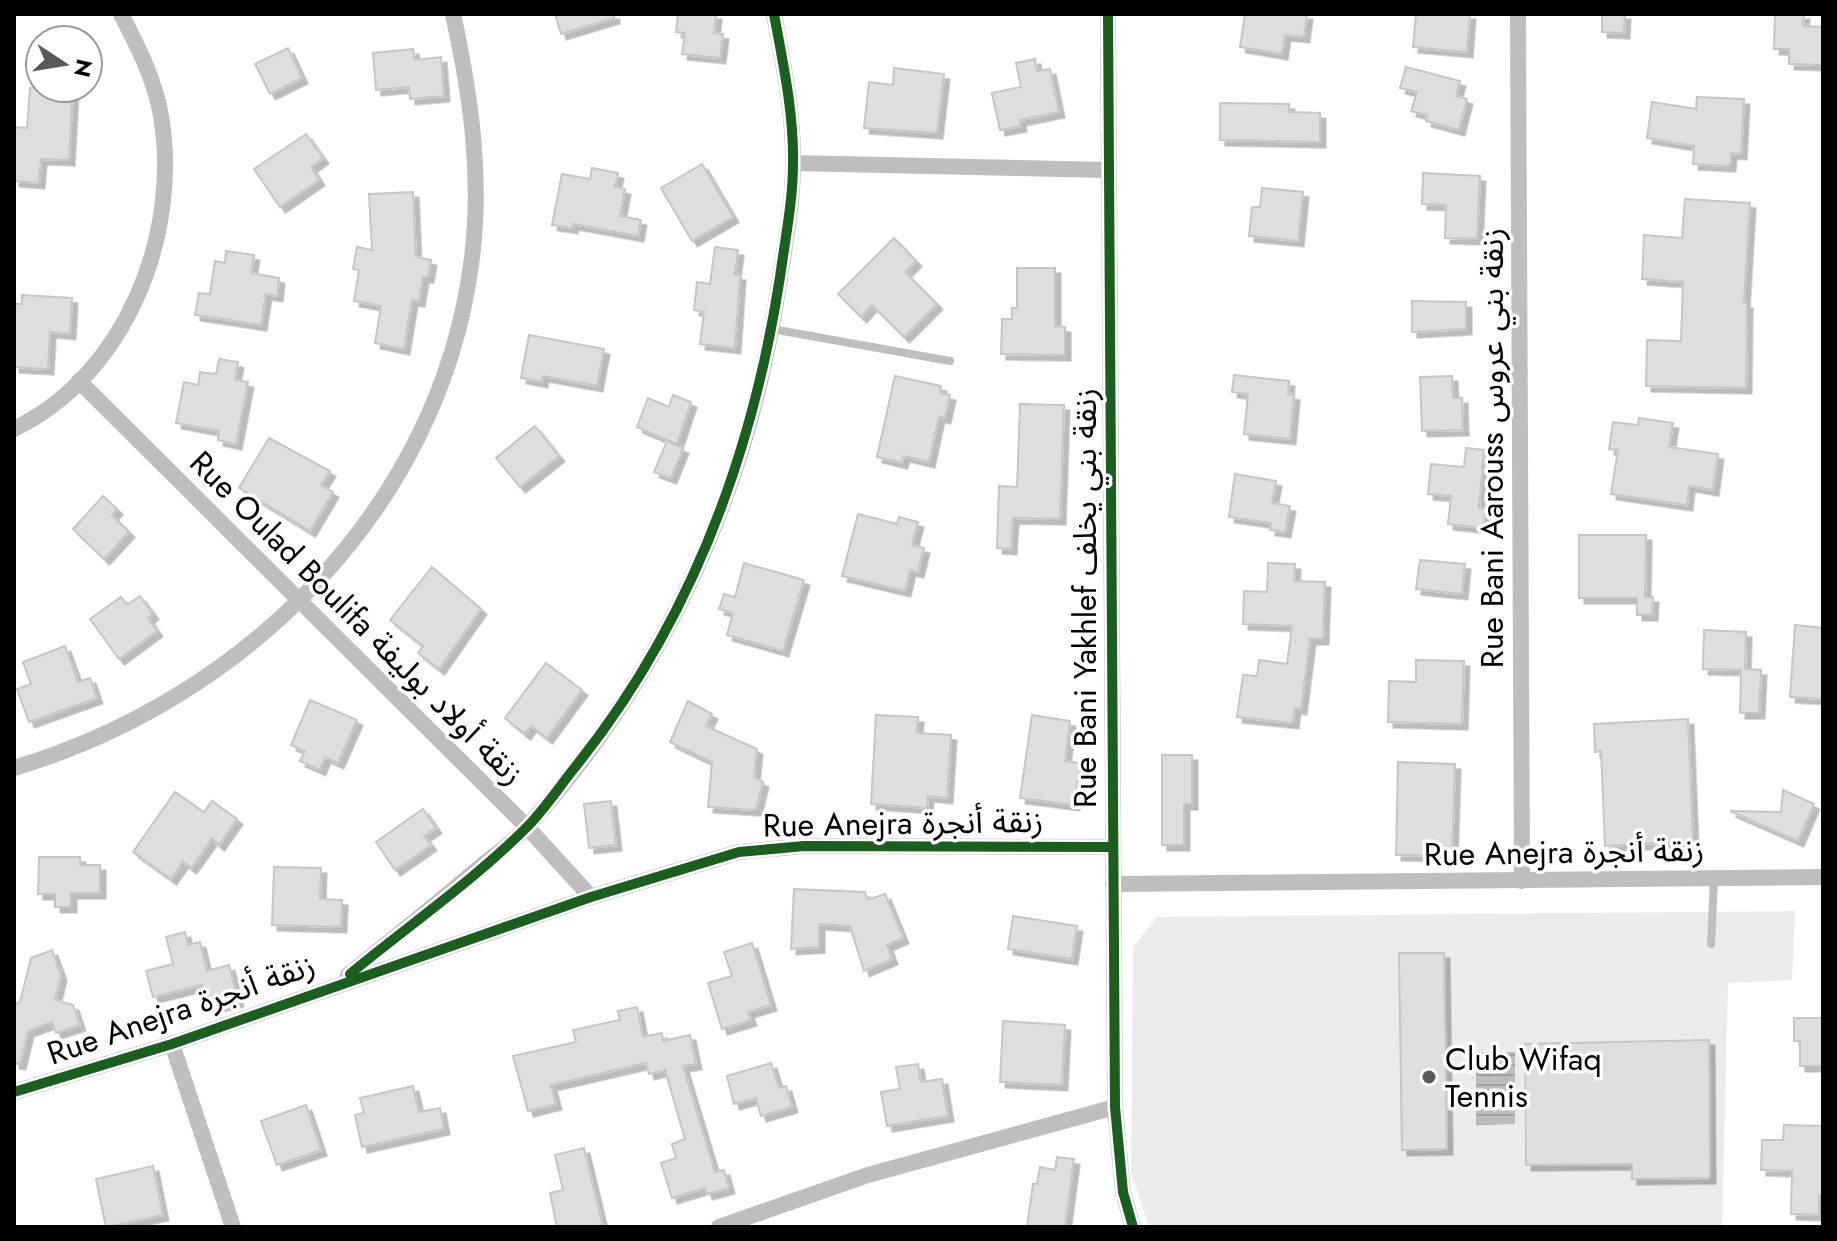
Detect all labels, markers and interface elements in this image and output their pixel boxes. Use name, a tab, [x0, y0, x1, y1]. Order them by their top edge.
north arrow	[24, 24, 104, 104]
text: N	[66, 56, 101, 80]
street label: Rue Bani Aarouss زنقة بني عروس	[1469, 228, 1516, 668]
street label: Rue Bani Yakhlef زنقة بني يخلف	[1062, 388, 1109, 808]
street label: Rue Oulad Boulifa زنقة أولاد بوليفة	[179, 440, 535, 796]
street label: Rue Anejra زنقة أنجرة	[762, 798, 1044, 848]
street label: Rue Anejra زنقة أنجرة	[1423, 827, 1705, 877]
street label: Rue Anejra زنقة أنجرة	[41, 942, 321, 1076]
place label: Club Wifaq Tennis	[1445, 1036, 1602, 1119]
marker: Club Wifaq Tennis	[1420, 1068, 1438, 1086]

